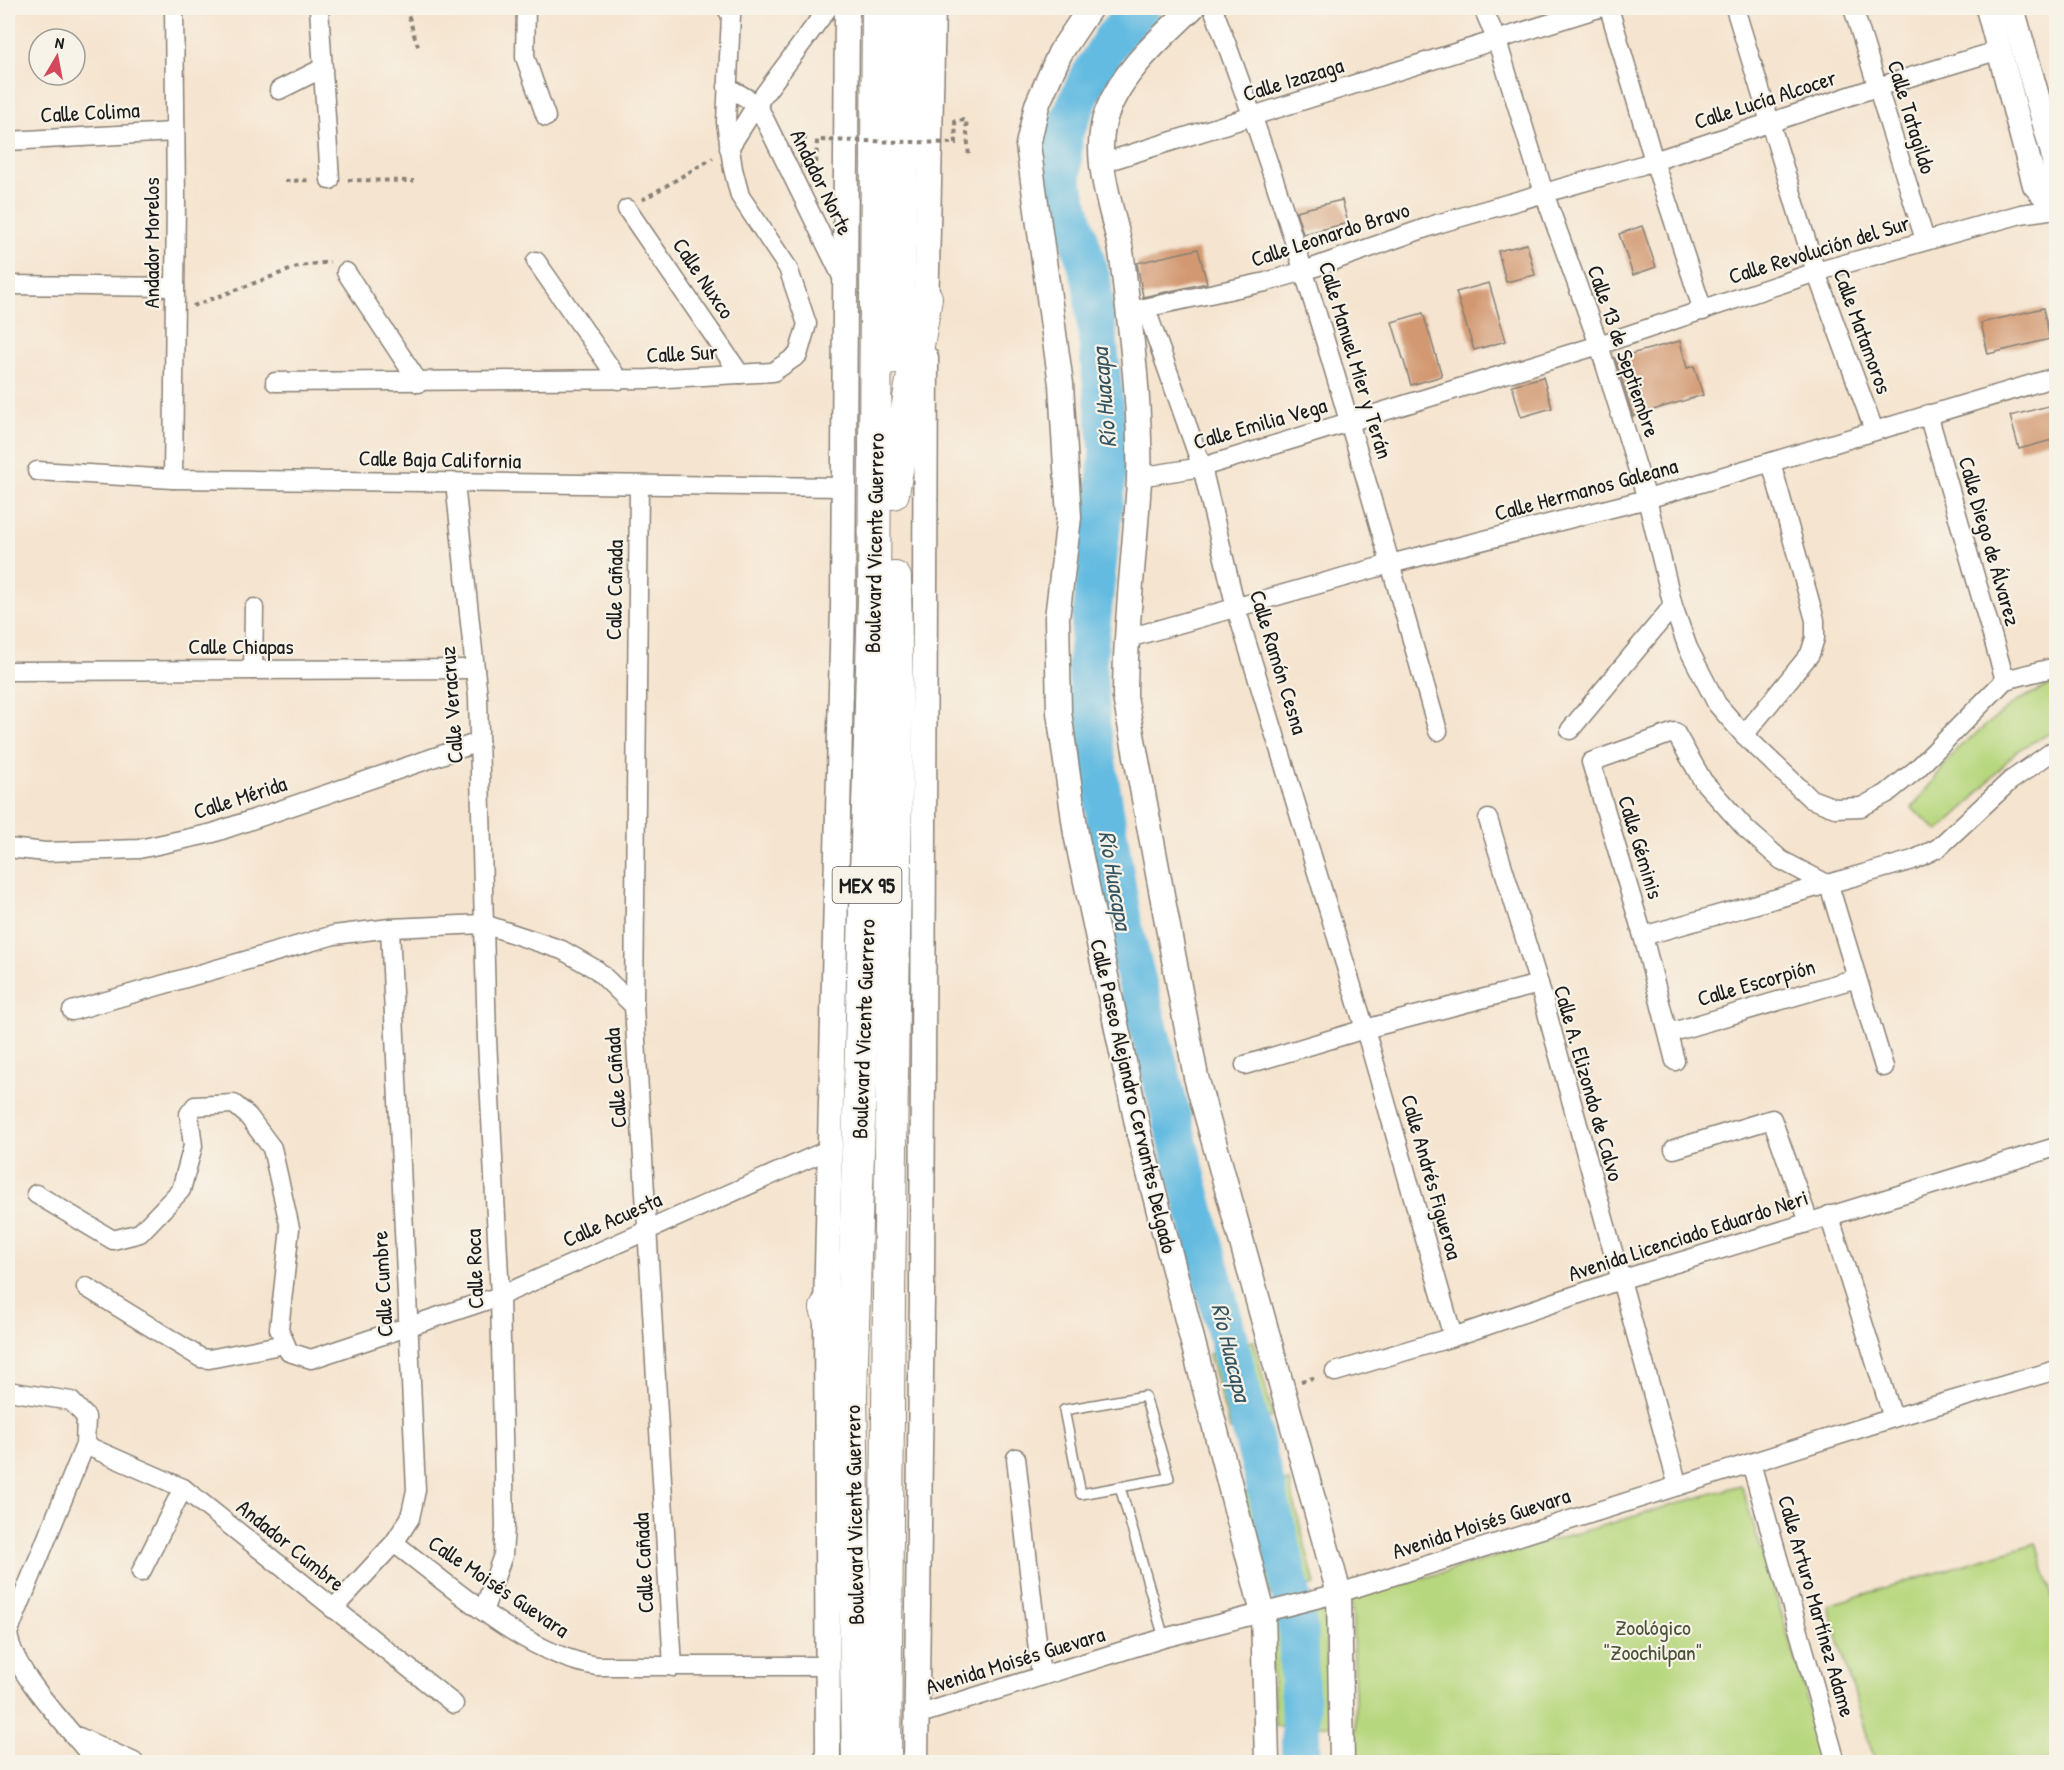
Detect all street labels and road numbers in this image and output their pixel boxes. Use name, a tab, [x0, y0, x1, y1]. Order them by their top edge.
street label: Calle Izazaga	[1239, 49, 1347, 108]
street label: Calle Tatagildo	[1881, 57, 1944, 178]
street label: Calle Lucía Alcocer	[1690, 62, 1840, 136]
street label: Calle Colima	[40, 94, 141, 130]
street label: Andador Norte	[783, 124, 861, 240]
street label: Andador Morelos	[136, 177, 166, 309]
street label: Calle Leonardo Bravo	[1247, 194, 1413, 274]
street label: Calle Revolución del Sur	[1725, 207, 1914, 291]
street label: Calle Nuxco	[666, 232, 742, 325]
street label: Calle Manuel Mier y Terán	[1312, 258, 1400, 462]
street label: Calle 13 de Septiembre	[1581, 261, 1668, 441]
street label: Calle Matamoros	[1826, 264, 1900, 398]
street label: Calle Sur	[646, 336, 719, 370]
street label: Calle Emilia Vega	[1190, 390, 1331, 456]
street label: Boulevard Vicente Guerrero	[857, 433, 891, 653]
street label: Calle Baja California	[358, 443, 522, 475]
street label: Calle Hermanos Galeana	[1491, 450, 1681, 528]
street label: Calle Diego de Álvarez	[1951, 453, 2029, 629]
street label: Calle Cañada	[598, 539, 630, 640]
street label: Calle Ramón Cesna	[1243, 586, 1315, 738]
street label: Calle Chiapas	[188, 631, 294, 661]
street label: Calle Veracruz	[432, 645, 470, 765]
street label: Calle Mérida	[190, 768, 291, 826]
street label: Calle Géminis	[1611, 792, 1671, 902]
road number: MEX 95	[832, 867, 902, 903]
street label: Boulevard Vicente Guerrero	[844, 918, 882, 1139]
street label: Calle Paseo Alejandro Cervantes Delgado	[1083, 936, 1185, 1256]
street label: Calle Escorpión	[1694, 951, 1818, 1013]
street label: Calle A. Elizondo de Calvo	[1547, 982, 1631, 1184]
street label: Calle Cañada	[597, 1026, 633, 1129]
street label: Calle Andrés Figueroa	[1394, 1091, 1470, 1263]
street label: Avenida Licenciado Eduardo Neri	[1564, 1182, 1812, 1288]
street label: Calle Acuesta	[558, 1184, 667, 1254]
street label: Calle Roca	[458, 1228, 490, 1309]
street label: Calle Cumbre	[364, 1230, 400, 1338]
street label: Boulevard Vicente Guerrero	[837, 1405, 871, 1625]
street label: Avenida Moisés Guevara	[1388, 1480, 1574, 1566]
street label: Andador Cumbre	[231, 1492, 352, 1598]
street label: Calle Arturo Martínez Adame	[1771, 1492, 1863, 1721]
street label: Calle Cañada	[625, 1512, 661, 1614]
street label: Calle Moisés Guevara	[423, 1528, 576, 1645]
street label: Avenida Moisés Guevara	[922, 1618, 1109, 1701]

